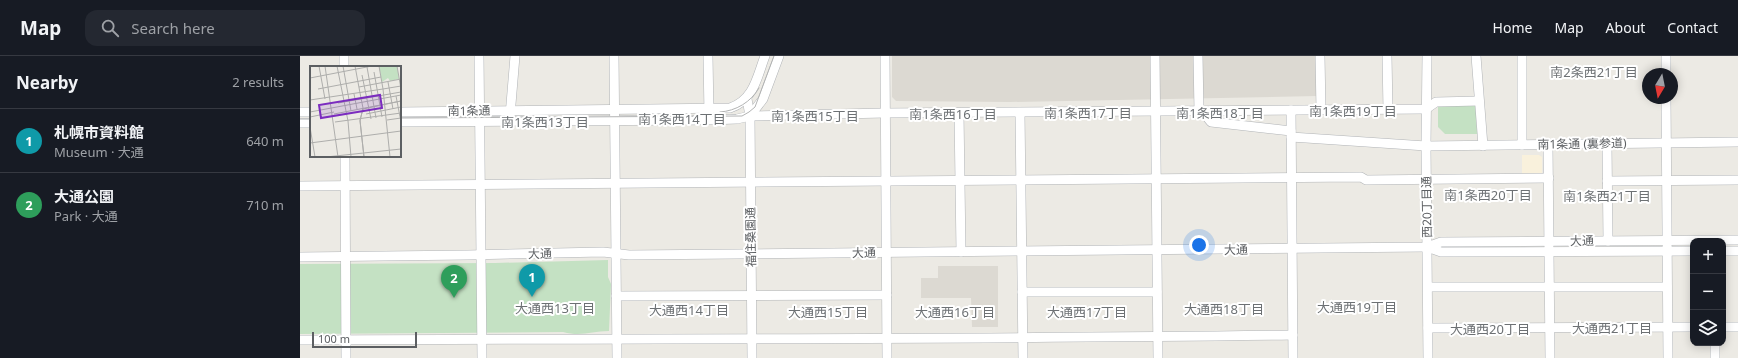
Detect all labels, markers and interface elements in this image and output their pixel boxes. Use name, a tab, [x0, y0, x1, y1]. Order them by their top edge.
search box	[85, 10, 365, 46]
text: Map	[20, 15, 61, 41]
icon: search	[99, 17, 121, 39]
text: Search here	[131, 18, 215, 38]
text: Home	[1493, 18, 1532, 37]
text: Map	[1554, 18, 1584, 37]
text: About	[1606, 18, 1645, 37]
text: Contact	[1667, 18, 1718, 37]
district label: 南2条西21丁目	[1550, 63, 1638, 81]
inset map	[310, 66, 401, 157]
north arrow	[1642, 68, 1678, 104]
text: Nearby	[16, 71, 78, 94]
text: 2 results	[232, 73, 284, 91]
street label: 南1条通	[447, 102, 491, 119]
district label: 南1条西19丁目	[1309, 102, 1397, 120]
district label: 南1条西17丁目	[1044, 104, 1132, 122]
district label: 南1条西18丁目	[1176, 104, 1264, 122]
district label: 南1条西16丁目	[909, 105, 997, 123]
district label: 南1条西15丁目	[771, 107, 859, 125]
district label: 南1条西14丁目	[638, 110, 726, 128]
district label: 南1条西13丁目	[501, 113, 589, 131]
text: 札幌市資料館	[54, 122, 144, 142]
text: 1	[25, 132, 33, 150]
text: 640 m	[246, 132, 284, 150]
street label: 南1条通 (裏参道)	[1537, 134, 1627, 153]
text: Museum · 大通	[54, 143, 144, 161]
street label: 西20丁目通	[1417, 176, 1436, 238]
text: 大通公園	[54, 186, 114, 206]
district label: 南1条西20丁目	[1444, 186, 1532, 204]
district label: 南1条西21丁目	[1563, 187, 1651, 205]
text: 2	[25, 196, 33, 214]
text: 710 m	[246, 196, 284, 214]
text: Park · 大通	[54, 207, 118, 225]
street label: 福住桑園通	[741, 207, 760, 267]
street label: 大通	[1570, 232, 1594, 249]
your location	[1189, 235, 1209, 255]
map controls	[1690, 238, 1726, 346]
button: +	[1690, 238, 1726, 274]
street label: 大通	[1224, 241, 1248, 258]
street label: 大通	[852, 244, 876, 261]
street label: 大通	[528, 245, 552, 262]
pin: 1	[519, 264, 545, 297]
pin: 2	[441, 265, 467, 298]
button: −	[1690, 274, 1726, 310]
district label: 大通西19丁目	[1317, 298, 1397, 316]
district label: 大通西13丁目	[515, 299, 595, 317]
district label: 大通西18丁目	[1184, 300, 1264, 318]
district label: 大通西14丁目	[649, 301, 729, 319]
district label: 大通西15丁目	[788, 303, 868, 321]
district label: 大通西16丁目	[915, 303, 995, 321]
district label: 大通西17丁目	[1047, 303, 1127, 321]
button: layers	[1690, 310, 1726, 346]
district label: 大通西21丁目	[1572, 319, 1652, 337]
district label: 大通西20丁目	[1450, 320, 1530, 338]
scale bar	[312, 330, 417, 349]
text: 100 m	[318, 331, 350, 346]

